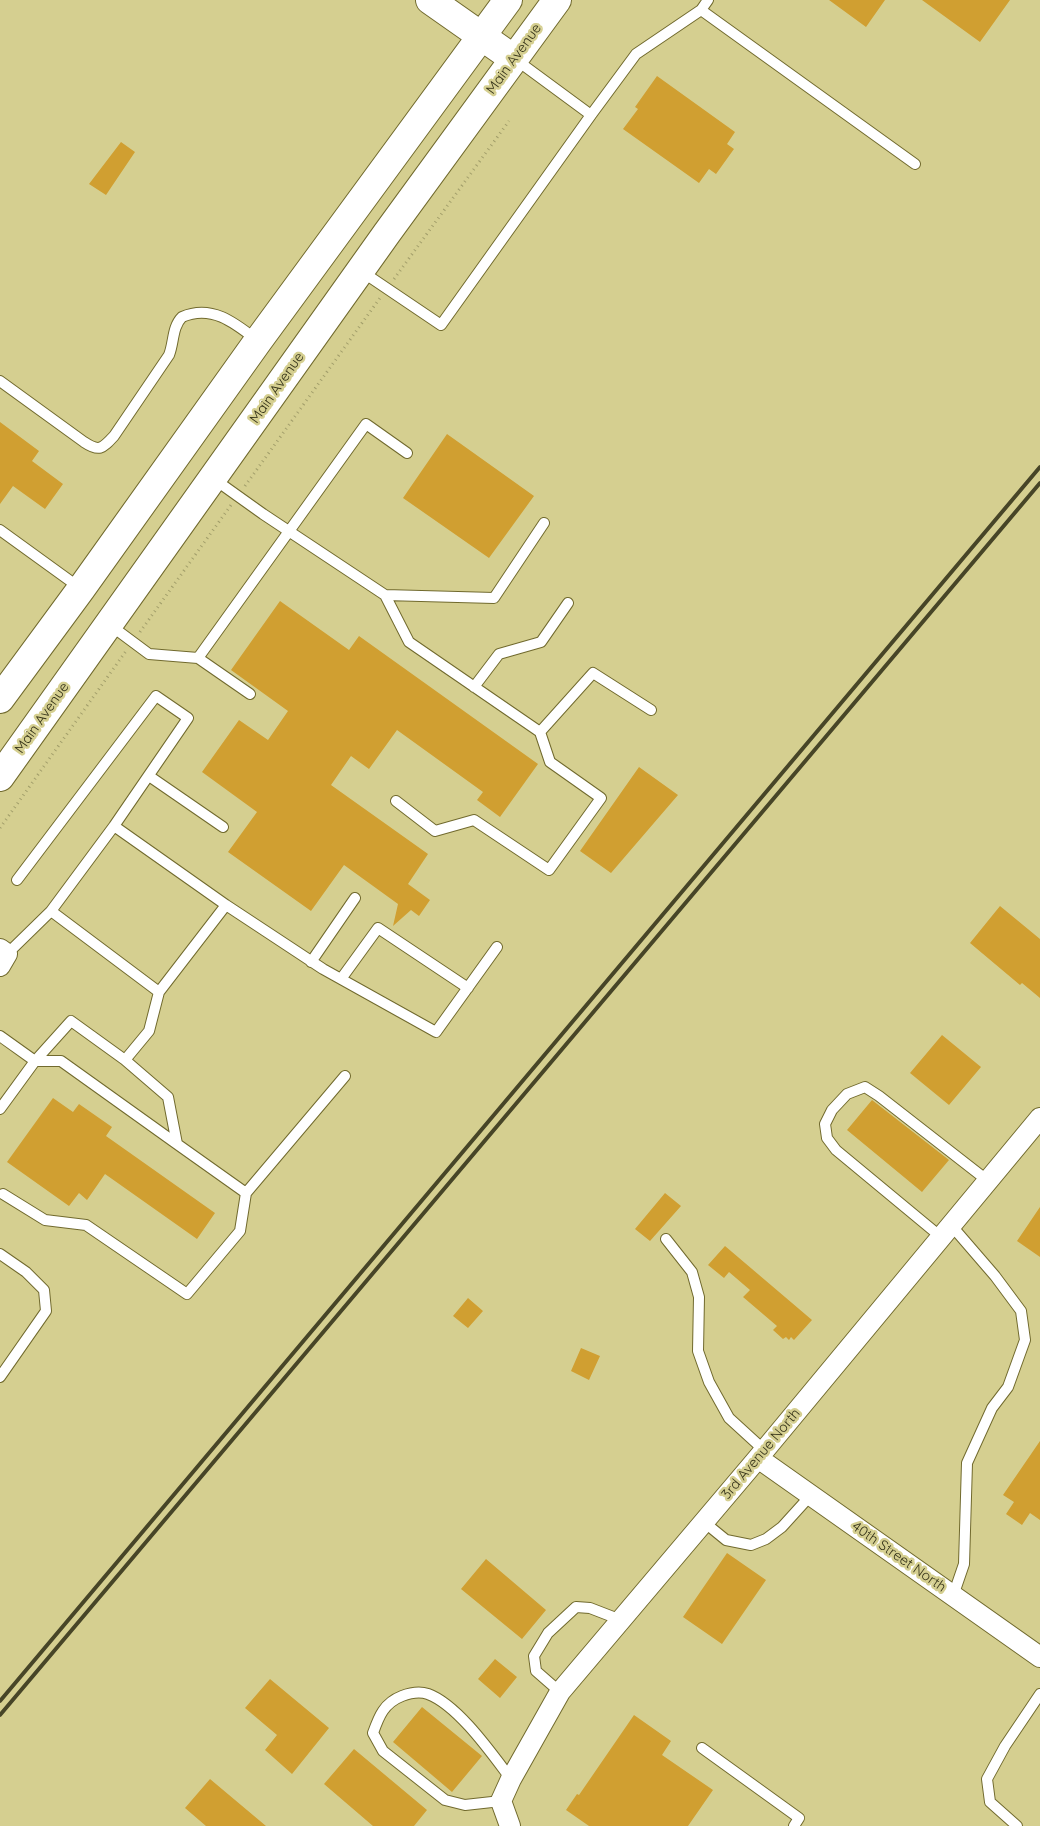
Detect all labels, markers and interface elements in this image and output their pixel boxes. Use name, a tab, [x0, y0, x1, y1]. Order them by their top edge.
street label: Main Avenue	[483, 21, 545, 97]
street label: Main Avenue	[246, 349, 308, 427]
street label: Main Avenue	[11, 679, 73, 757]
street label: 3rd Avenue North	[718, 1405, 804, 1503]
street label: 40th Street North	[849, 1518, 949, 1596]

